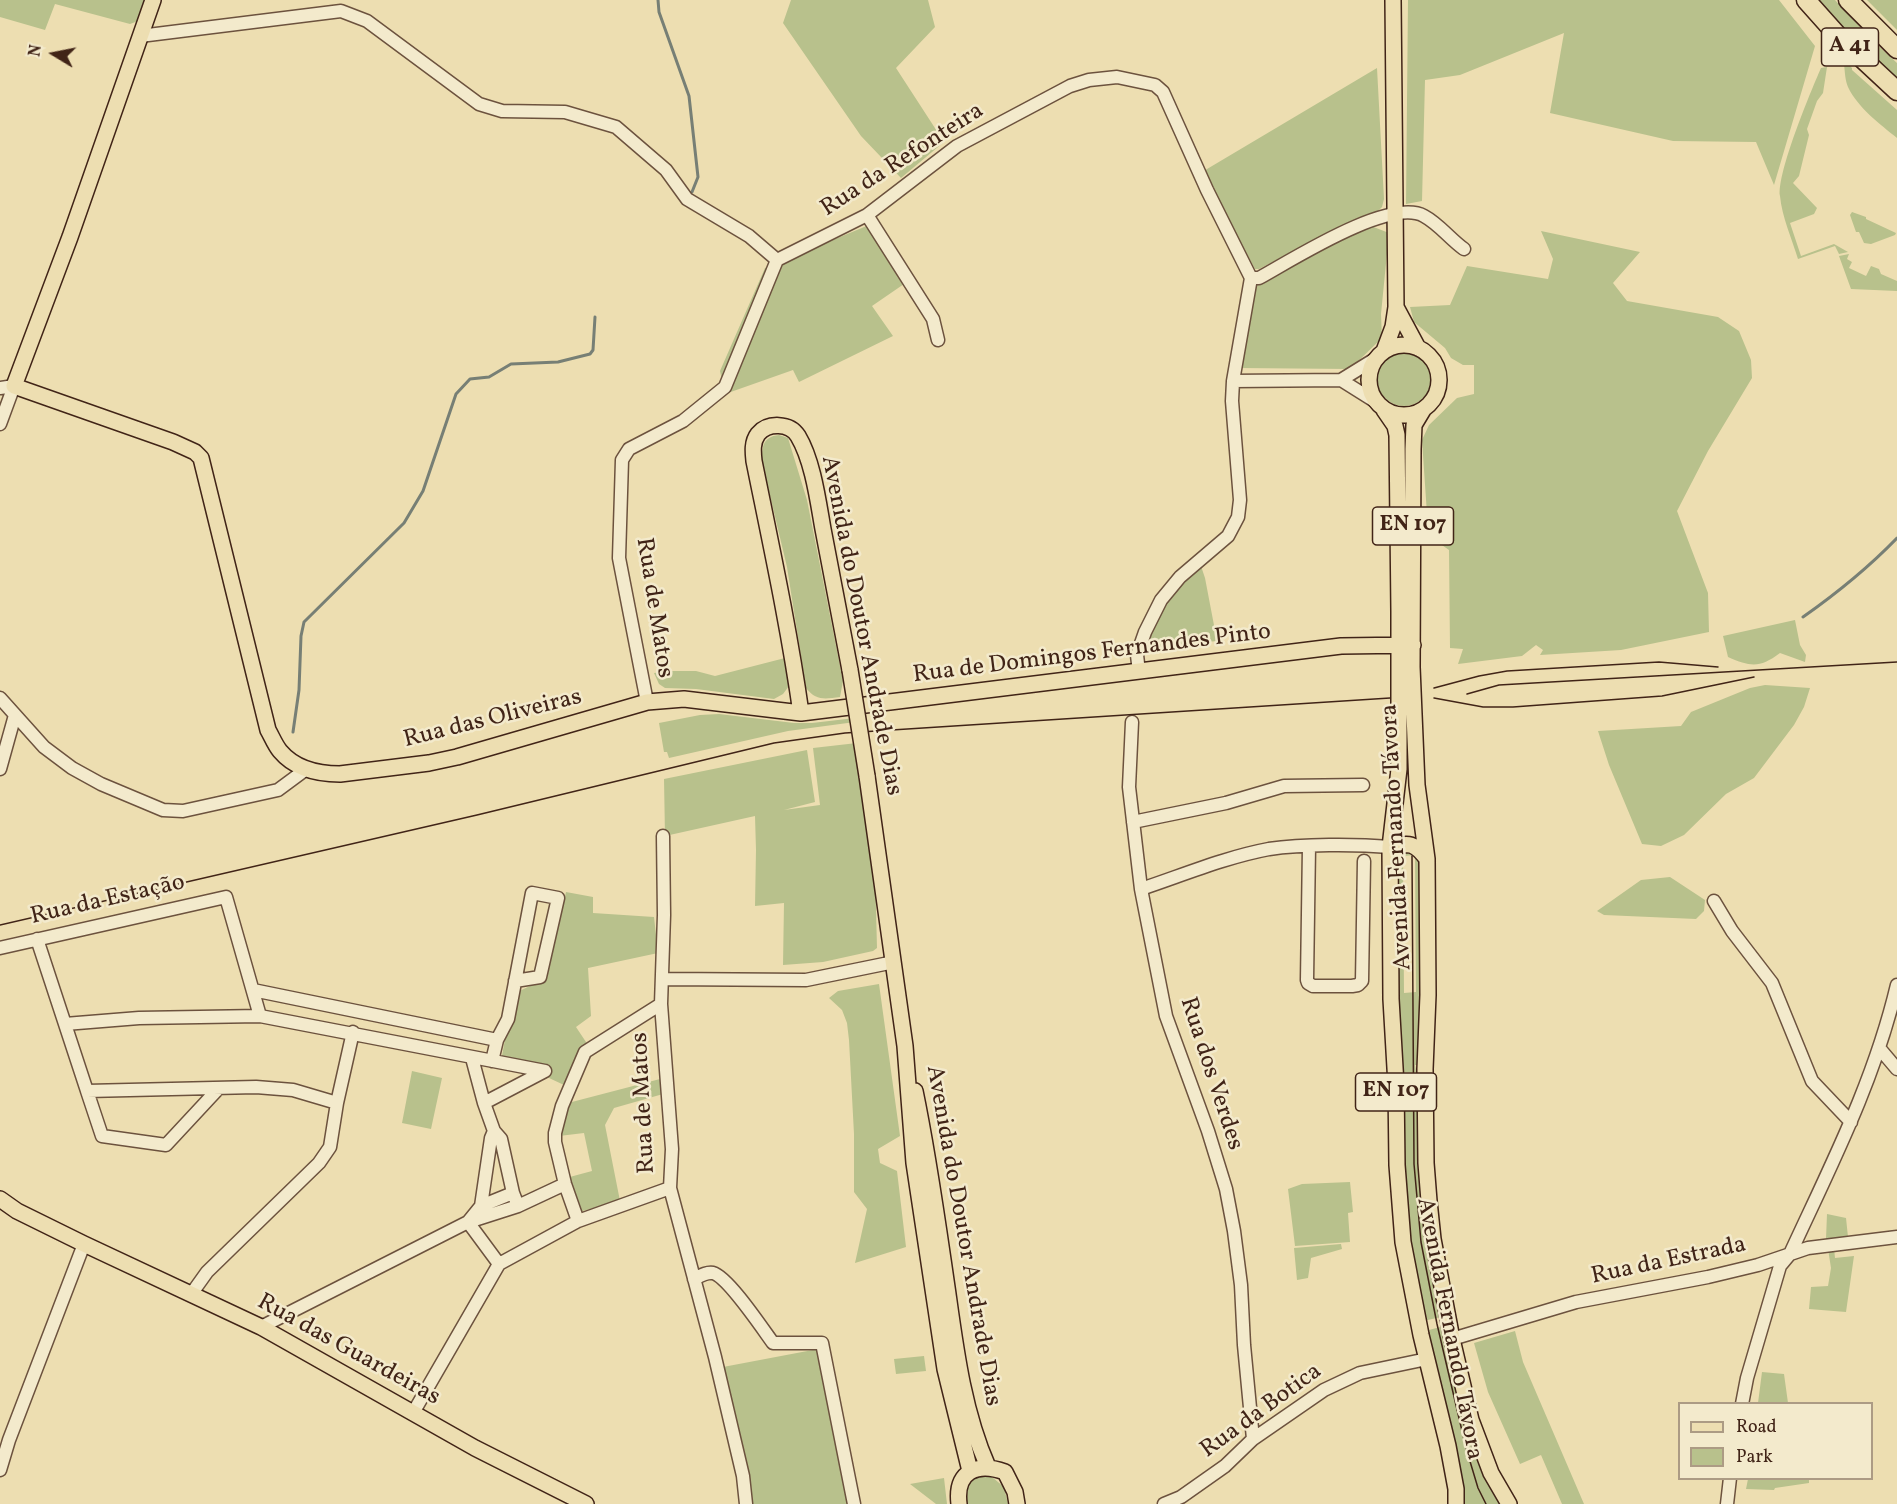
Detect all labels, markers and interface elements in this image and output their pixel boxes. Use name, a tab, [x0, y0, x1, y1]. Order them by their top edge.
north arrow	[24, 24, 84, 84]
road number: A 41	[1822, 28, 1878, 66]
text: N	[24, 43, 48, 59]
street label: Rua da Refonteira	[816, 98, 990, 224]
street label: Avenida do Doutor Andrade Dias	[813, 454, 907, 798]
road number: EN 107	[1372, 507, 1454, 545]
street label: Rua de Matos	[628, 536, 678, 680]
street label: Rua de Domingos Fernandes Pinto	[911, 619, 1273, 691]
street label: Rua das Oliveiras	[401, 684, 585, 756]
street label: Avenida Fernando Távora	[1377, 703, 1419, 971]
street label: Rua da Estação	[28, 869, 188, 933]
street label: Rua dos Verdes	[1172, 994, 1248, 1154]
street label: Rua de Matos	[627, 1032, 663, 1174]
street label: Avenida do Doutor Andrade Dias	[918, 1063, 1006, 1409]
road number: EN 107	[1356, 1073, 1436, 1111]
street label: Avenida Fernando Távora	[1408, 1195, 1488, 1463]
street label: Rua da Estrada	[1589, 1232, 1749, 1292]
street label: Rua das Guardeiras	[251, 1289, 445, 1413]
street label: Rua da Botica	[1196, 1358, 1328, 1466]
legend	[1678, 1402, 1873, 1480]
text: Road	[1736, 1415, 1777, 1440]
text: Park	[1736, 1445, 1773, 1470]

